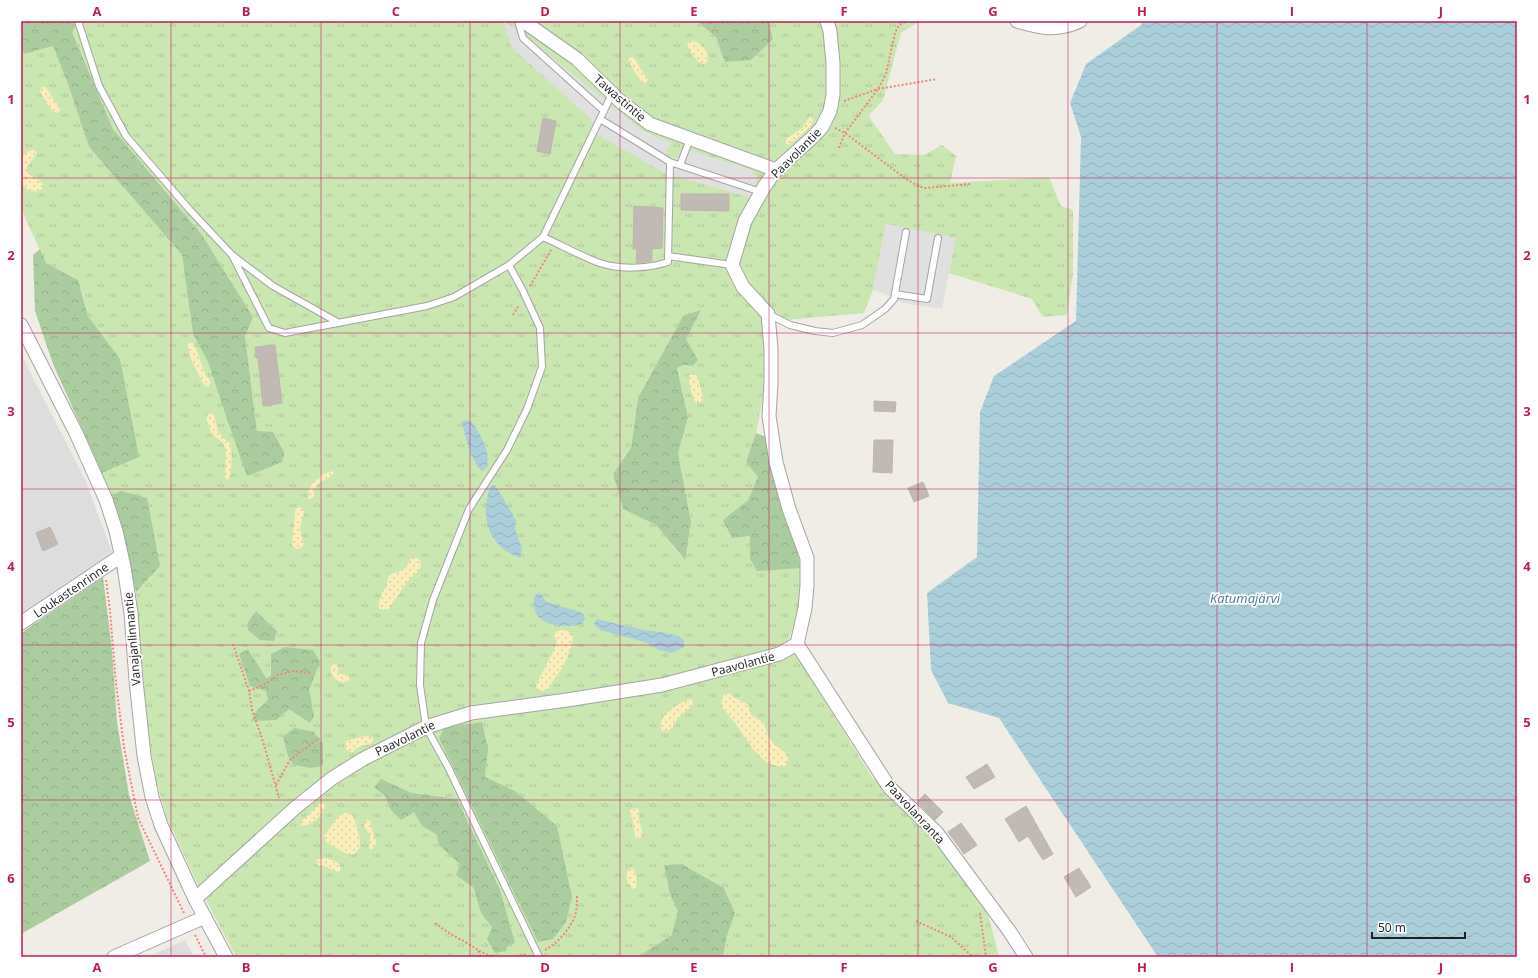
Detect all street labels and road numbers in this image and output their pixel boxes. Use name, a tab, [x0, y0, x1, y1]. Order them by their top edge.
street label: Tawastintie	[590, 71, 650, 125]
street label: Paavolantie	[767, 124, 825, 182]
street label: Loukastenrinne	[30, 558, 112, 621]
street label: Vanajanlinnantie	[119, 591, 145, 686]
street label: Paavolantie	[709, 647, 777, 681]
street label: Paavolantie	[372, 716, 438, 760]
street label: Paavolanranta	[881, 777, 949, 847]

